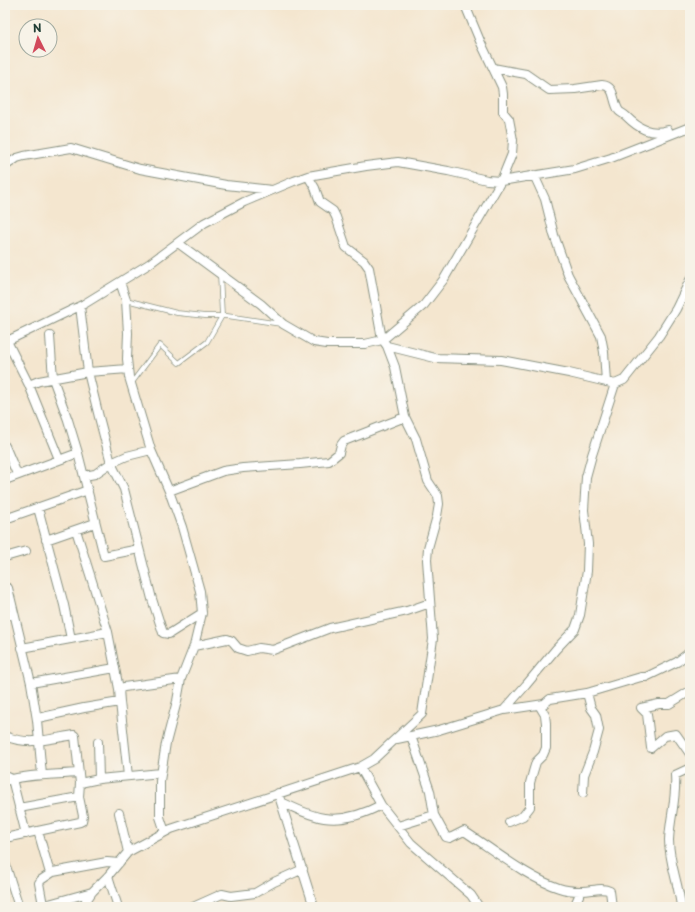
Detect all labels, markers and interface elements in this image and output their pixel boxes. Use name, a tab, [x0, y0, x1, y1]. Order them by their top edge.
north arrow	[18, 18, 58, 58]
text: N	[32, 19, 42, 36]

